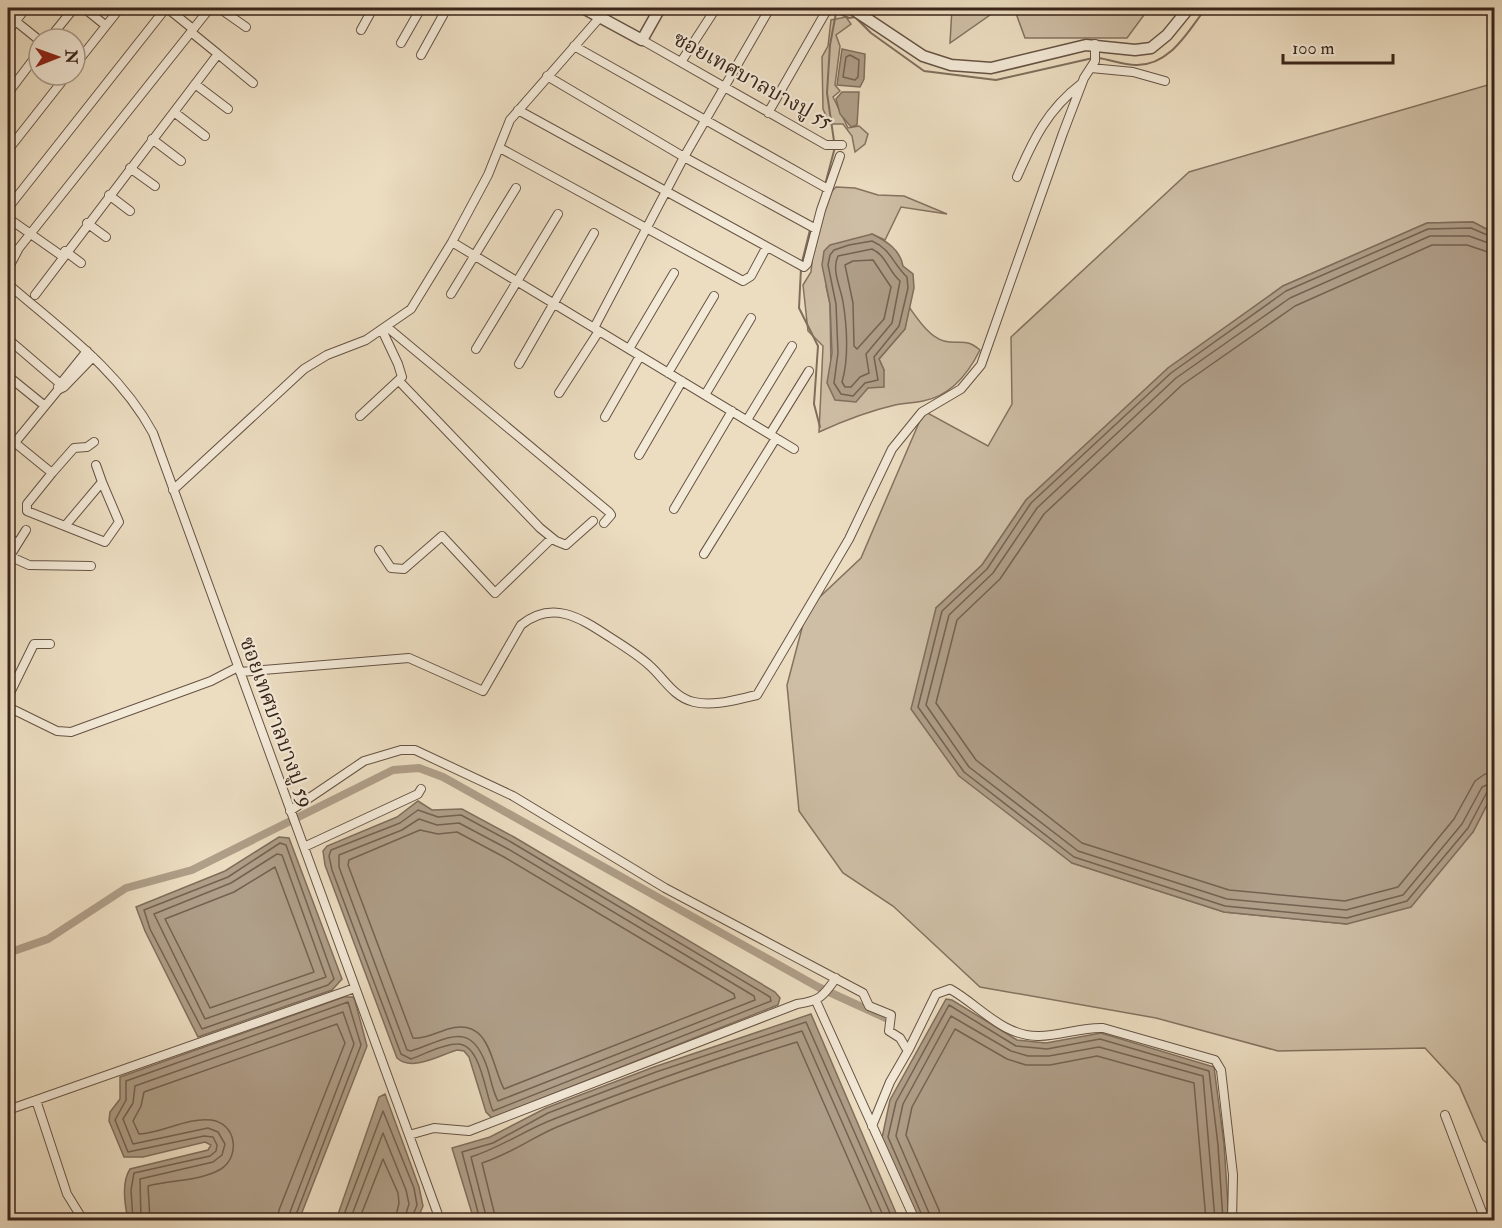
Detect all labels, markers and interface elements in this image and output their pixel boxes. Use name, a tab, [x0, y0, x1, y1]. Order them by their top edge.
street label: ซอยเทศบาลบางปู 55	[668, 25, 838, 136]
north arrow	[27, 27, 87, 87]
scale bar	[1283, 27, 1392, 65]
text: 100 m	[1292, 37, 1335, 60]
text: N	[61, 48, 81, 65]
street label: ซอยเทศบาลบางปู 59	[233, 633, 320, 811]

